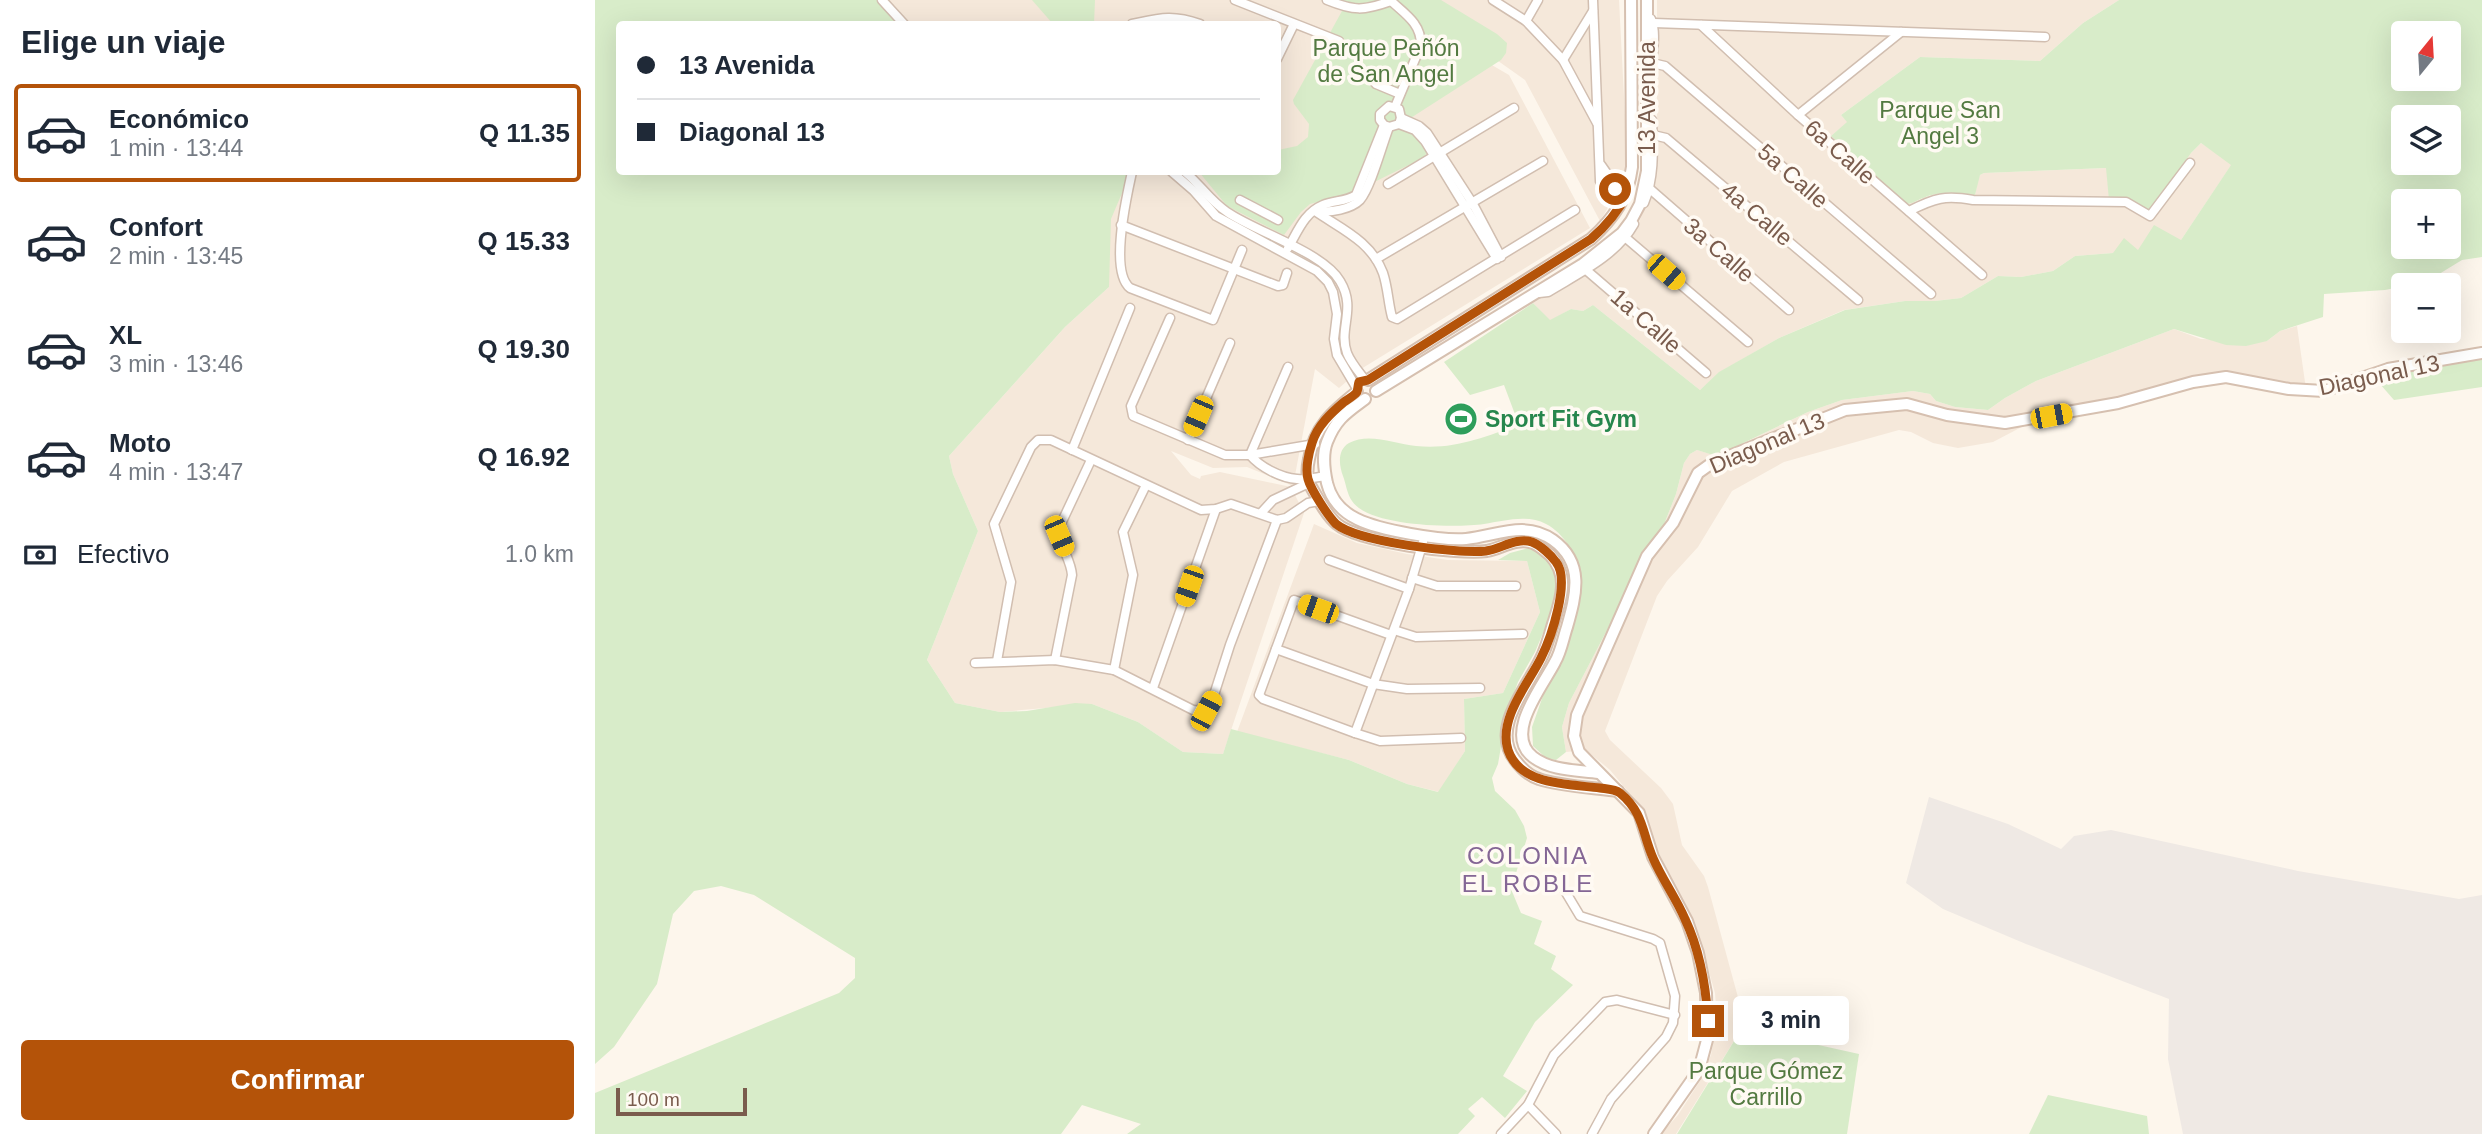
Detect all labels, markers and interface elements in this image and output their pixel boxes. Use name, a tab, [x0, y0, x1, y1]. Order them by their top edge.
north arrow	[2391, 21, 2461, 91]
map controls	[2391, 21, 2461, 343]
text: Elige un viaje	[21, 24, 226, 60]
park label: Parque Peñón de San Angel	[1312, 35, 1460, 87]
street label: 13 Avenida	[1634, 41, 1660, 155]
text: 13 Avenida	[679, 50, 814, 80]
park label: Parque San Angel 3	[1879, 97, 2001, 149]
icon: car	[25, 102, 88, 165]
text: Económico	[109, 104, 249, 134]
button: layers	[2391, 105, 2461, 175]
street label: 6a Calle	[1800, 115, 1880, 189]
text: Diagonal 13	[679, 117, 825, 147]
text: Q 11.35	[479, 118, 570, 148]
text: 1 min · 13:44	[109, 135, 243, 161]
street label: 5a Calle	[1753, 139, 1833, 213]
route start	[1599, 173, 1631, 205]
street label: 4a Calle	[1716, 177, 1798, 251]
button: +	[2391, 189, 2461, 259]
icon: car	[25, 210, 88, 273]
text: Confort	[109, 212, 203, 242]
street label: 3a Calle	[1679, 213, 1759, 287]
text: Q 15.33	[477, 226, 570, 256]
text: 2 min · 13:45	[109, 243, 243, 269]
car	[1644, 250, 1689, 294]
button: −	[2391, 273, 2461, 343]
street label: 1a Calle	[1606, 284, 1686, 358]
icon: car	[25, 318, 88, 381]
text: XL	[109, 320, 142, 350]
text: Q 19.30	[477, 334, 570, 364]
street label: Diagonal 13	[2316, 350, 2442, 400]
text: 3 min · 13:46	[109, 351, 243, 377]
car	[1181, 393, 1216, 439]
sports icon: Sport Fit Gym	[1442, 400, 1480, 438]
car	[2029, 402, 2074, 430]
place label: Sport Fit Gym	[1485, 406, 1637, 432]
street label: Diagonal 13	[1705, 407, 1829, 479]
icon: car	[25, 426, 88, 489]
text: Moto	[109, 428, 171, 458]
text: Q 16.92	[477, 442, 570, 472]
text: 4 min · 13:47	[109, 459, 243, 485]
car	[1042, 513, 1077, 559]
icon: cash	[21, 536, 59, 574]
text: Efectivo	[77, 539, 170, 569]
text: 1.0 km	[505, 541, 574, 567]
car	[1173, 563, 1206, 609]
car	[1295, 592, 1342, 626]
car	[1187, 688, 1226, 734]
district label: COLONIA EL ROBLE	[1462, 842, 1594, 897]
callout: 3 min	[1733, 996, 1848, 1046]
route end	[1692, 1005, 1724, 1037]
text: 3 min	[1761, 1007, 1821, 1033]
button: Confirmar	[21, 1040, 574, 1120]
park label: Parque Gómez Carrillo	[1689, 1058, 1843, 1110]
scale bar	[616, 1085, 747, 1117]
text: 100 m	[627, 1089, 680, 1110]

